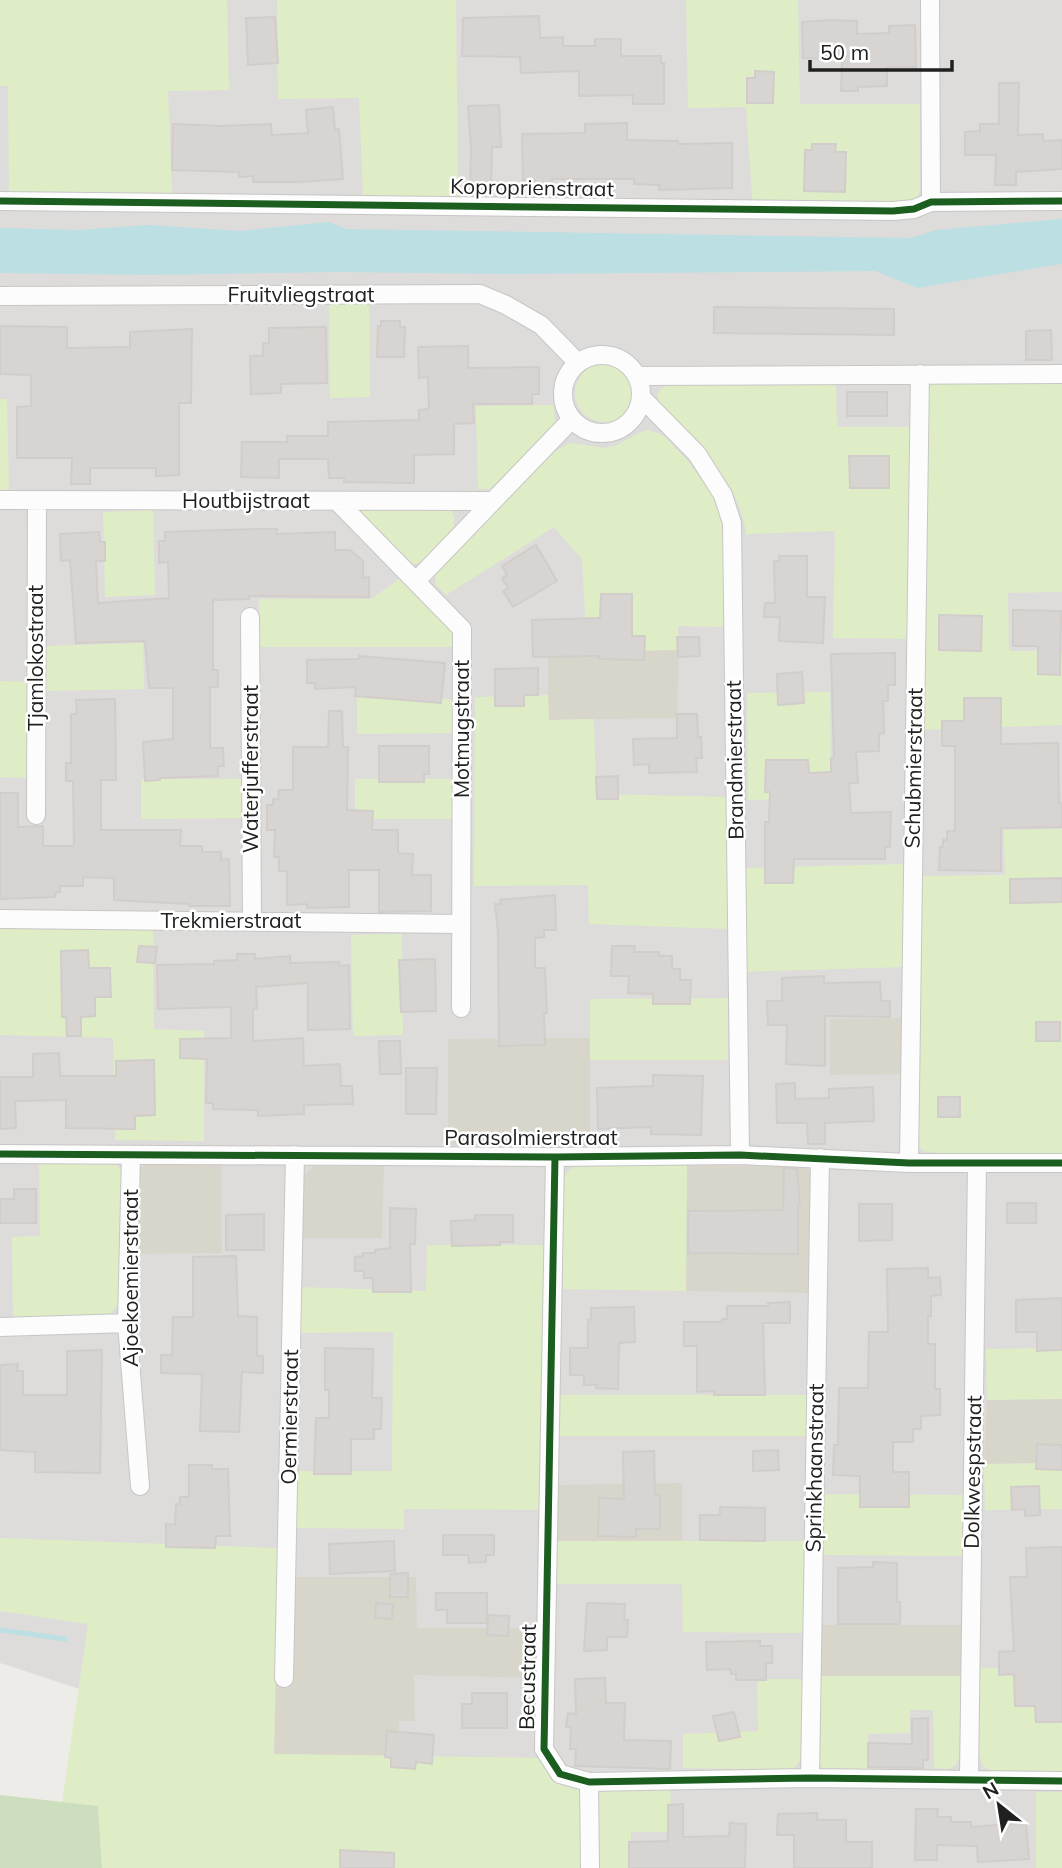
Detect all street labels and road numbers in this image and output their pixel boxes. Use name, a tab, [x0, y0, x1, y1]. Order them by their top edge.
street label: Koproprienstraat	[450, 173, 614, 201]
street label: Fruitvliegstraat	[228, 281, 374, 307]
street label: Houtbijstraat	[182, 487, 310, 513]
street label: Tjamlokostraat	[22, 585, 48, 731]
street label: Motmugstraat	[448, 660, 474, 798]
street label: Brandmierstraat	[720, 680, 748, 840]
street label: Waterjufferstraat	[237, 685, 263, 853]
street label: Schubmierstraat	[899, 687, 927, 849]
street label: Trekmierstraat	[161, 907, 301, 933]
street label: Parasolmierstraat	[444, 1124, 618, 1150]
street label: Ajoekoemierstraat	[117, 1189, 143, 1367]
street label: Oermierstraat	[275, 1349, 303, 1485]
street label: Sprinkhaanstraat	[800, 1383, 828, 1553]
street label: Dolkwespstraat	[958, 1395, 986, 1549]
street label: Becustraat	[513, 1624, 541, 1730]

